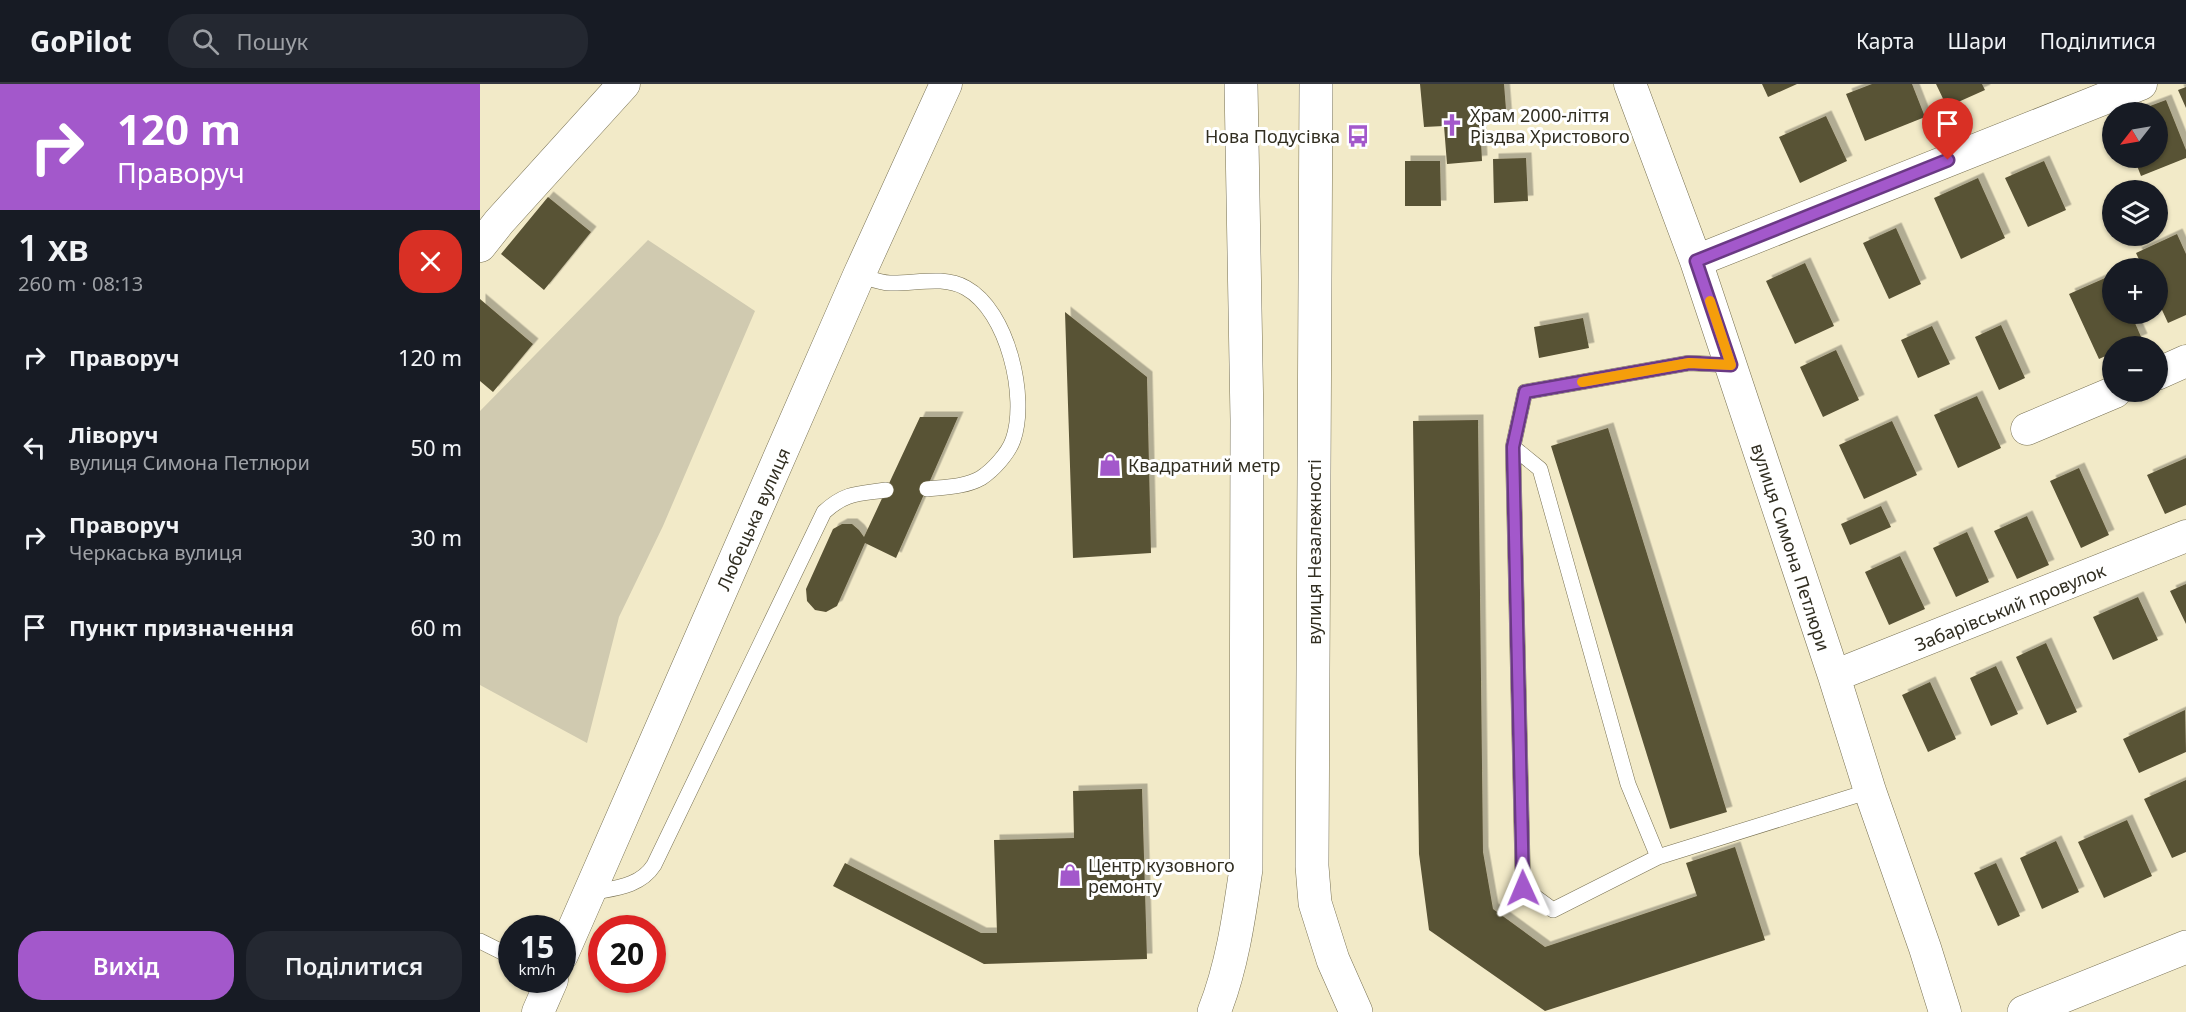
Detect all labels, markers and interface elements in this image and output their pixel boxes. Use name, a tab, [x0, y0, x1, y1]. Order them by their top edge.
search box	[168, 14, 588, 68]
text: GoPilot	[30, 22, 132, 60]
icon: search	[189, 25, 222, 58]
text: Пошук	[237, 26, 308, 56]
text: Карта	[1856, 27, 1915, 55]
text: Шари	[1948, 27, 2007, 55]
text: Поділитися	[2040, 27, 2156, 55]
pin	[1922, 98, 1973, 160]
text: 120 m	[117, 100, 241, 157]
north arrow	[2102, 102, 2168, 168]
map controls	[2102, 102, 2168, 402]
place label: Храм 2000-ліття Різдва Христового	[1470, 103, 1630, 148]
icon: arrive	[1931, 107, 1964, 140]
icon: right	[18, 108, 96, 186]
church icon: Храм 2000-ліття Різдва Христового	[1439, 112, 1465, 138]
bus stop icon: Нова Подусівка	[1345, 123, 1371, 149]
place label: Нова Подусівка	[1205, 124, 1340, 148]
text: Праворуч	[117, 154, 245, 191]
button: layers	[2102, 180, 2168, 246]
text: 1 хв	[18, 223, 89, 272]
button: close	[399, 230, 462, 293]
button: +	[2102, 258, 2168, 324]
text: 260 m · 08:13	[18, 270, 143, 297]
button: −	[2102, 336, 2168, 402]
icon: right	[18, 341, 51, 374]
text: Праворуч	[69, 342, 180, 372]
text: 120 m	[398, 342, 462, 372]
text: Ліворуч	[69, 419, 159, 449]
icon: left	[18, 431, 51, 464]
text: 50 m	[411, 432, 462, 462]
street label: вулиця Симона Петлюри	[1746, 440, 1836, 654]
street label: Любецька вулиця	[711, 444, 795, 594]
text: вулиця Симона Петлюри	[69, 449, 310, 476]
shop icon: Квадратний метр	[1097, 452, 1123, 478]
place label: Квадратний метр	[1128, 453, 1280, 477]
street label: вулиця Незалежності	[1302, 459, 1326, 645]
text: Праворуч	[69, 509, 180, 539]
icon: right	[18, 521, 51, 554]
text: 30 m	[411, 522, 462, 552]
text: Черкаська вулиця	[69, 539, 242, 566]
street label: Забарівський провулок	[1911, 558, 2109, 656]
icon: arrive	[18, 611, 51, 644]
text: Пункт призначення	[69, 612, 294, 642]
text: 60 m	[411, 612, 462, 642]
place label: Центр кузовного ремонту	[1088, 853, 1235, 898]
position arrow	[1491, 856, 1555, 920]
shop icon: Центр кузовного ремонту	[1057, 862, 1083, 888]
speed limit sign: 20	[588, 915, 666, 993]
text: 15	[520, 926, 554, 967]
button: Вихід	[18, 931, 234, 1000]
button: Поділитися	[246, 931, 462, 1000]
text: km/h	[519, 959, 555, 979]

